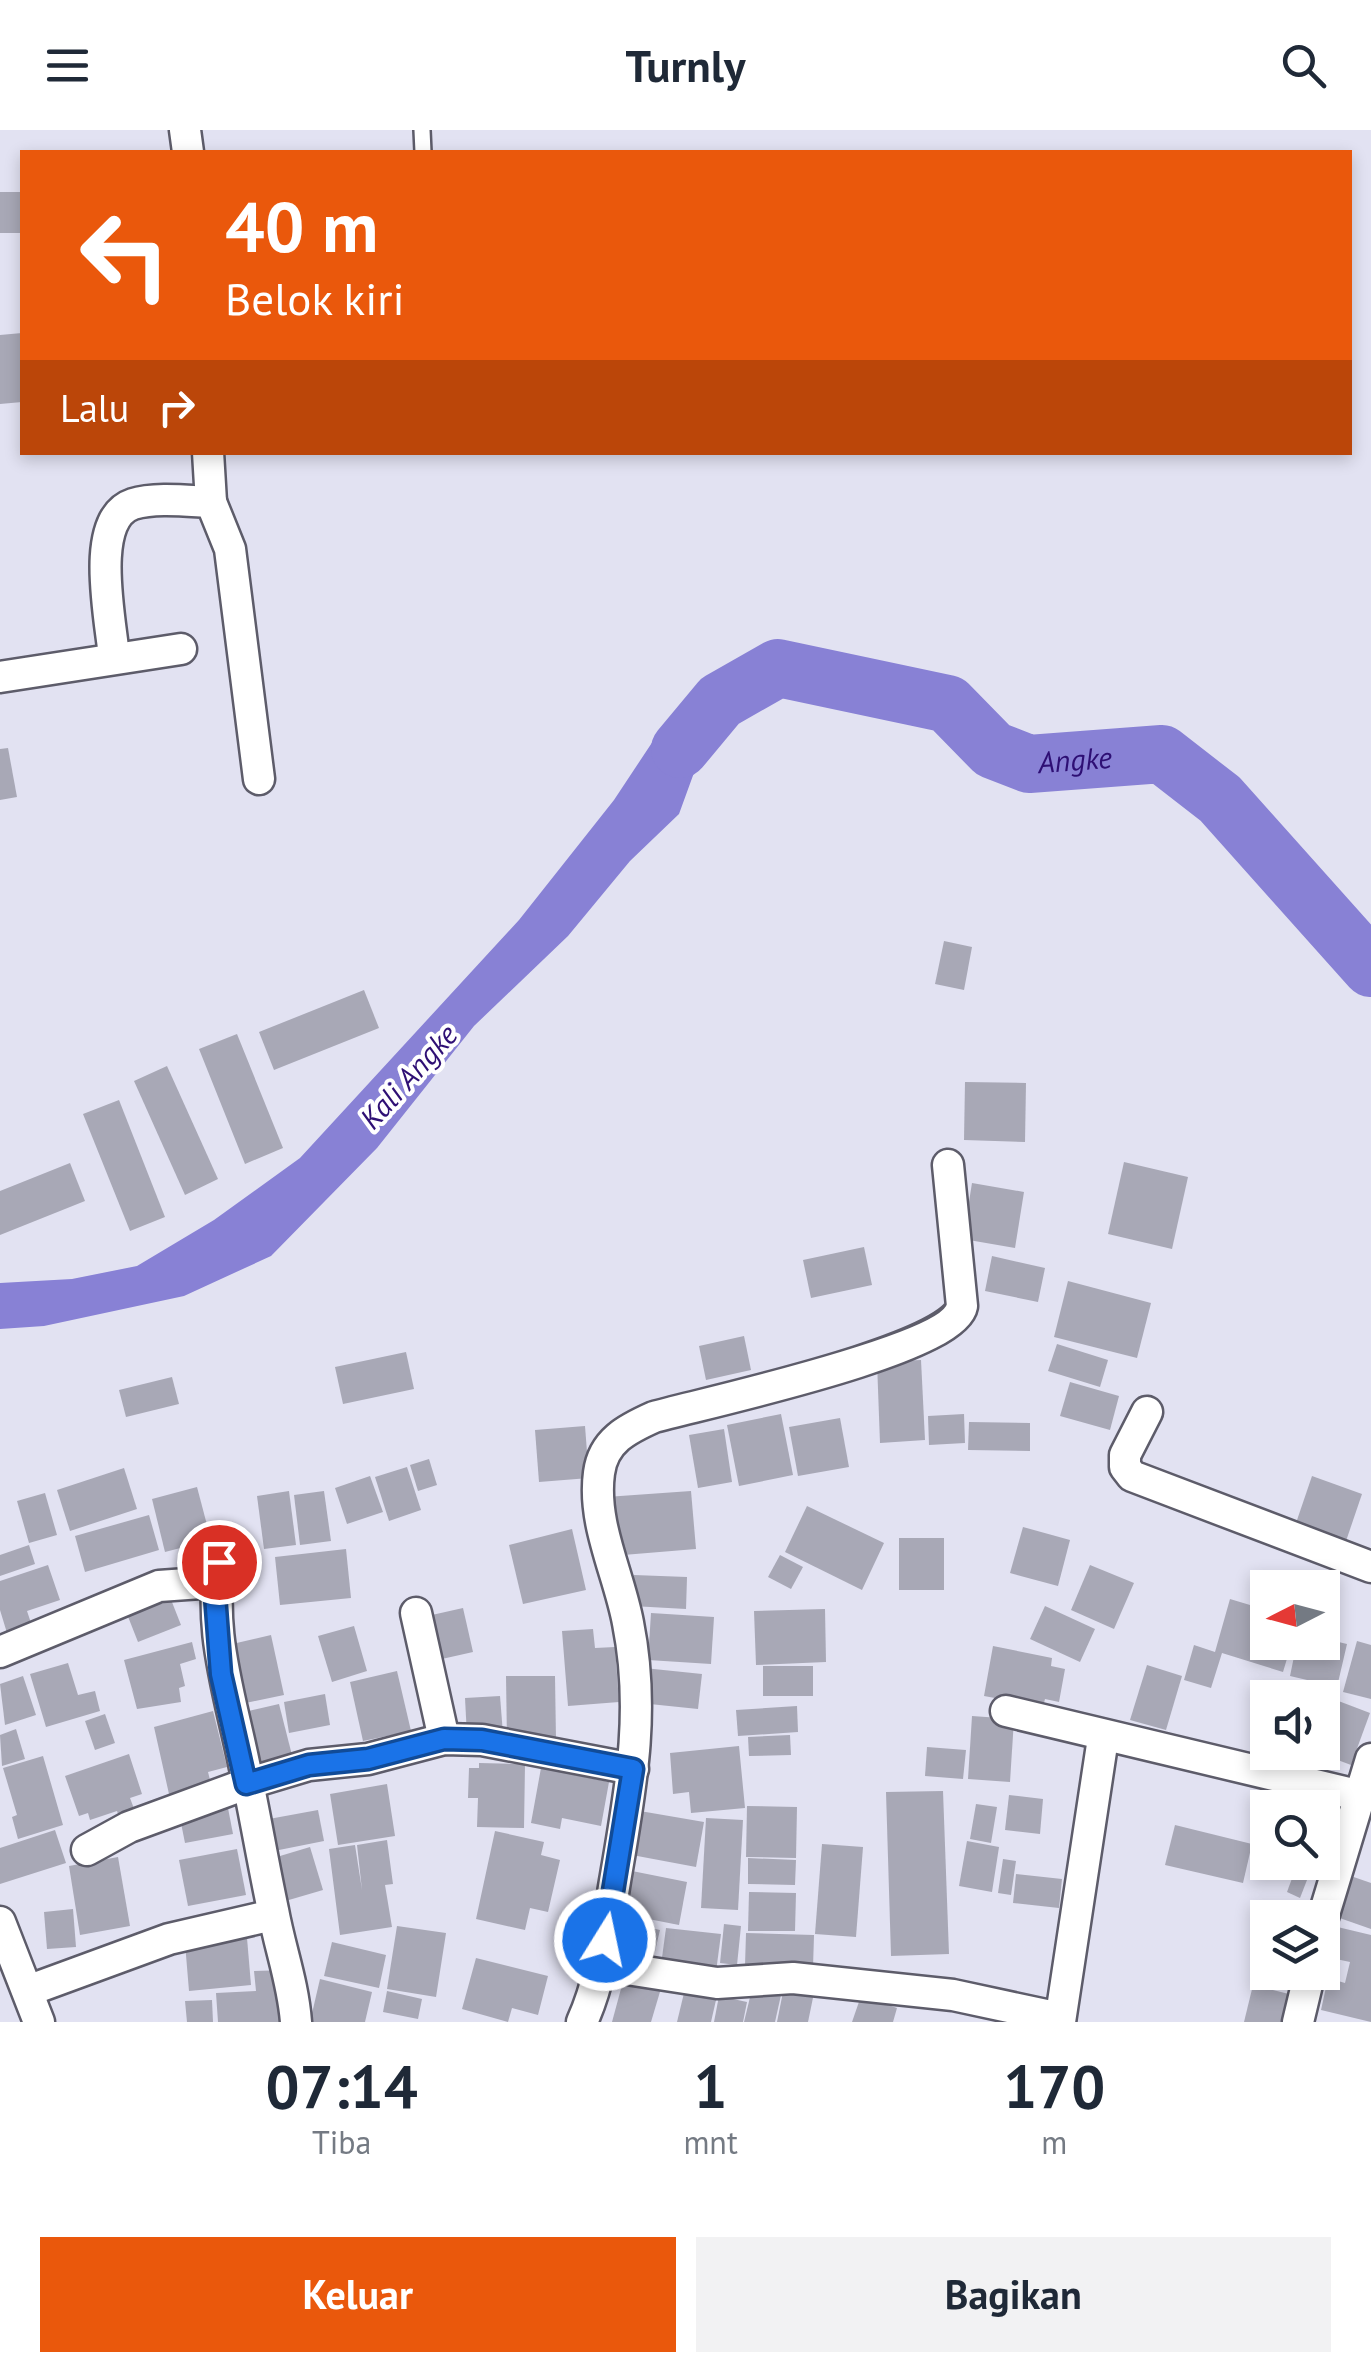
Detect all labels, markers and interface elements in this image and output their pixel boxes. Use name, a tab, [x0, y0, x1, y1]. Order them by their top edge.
text: Turnly	[625, 36, 746, 94]
icon: menu	[40, 38, 95, 93]
icon: search	[1276, 38, 1331, 93]
text: 40 m	[225, 181, 378, 271]
icon: left	[60, 190, 190, 320]
text: Belok kiri	[225, 269, 405, 327]
icon: right	[149, 380, 204, 435]
text: Lalu	[60, 383, 129, 432]
water label: Angke	[1035, 737, 1113, 781]
water label: Kali Angke	[351, 1015, 465, 1137]
pin	[177, 1520, 262, 1605]
icon: arrive	[192, 1535, 247, 1590]
north arrow	[1250, 1570, 1340, 1660]
map controls	[1250, 1570, 1340, 1990]
button: sound	[1250, 1680, 1340, 1770]
button: search	[1250, 1790, 1340, 1880]
position arrow	[553, 1888, 657, 1992]
button: layers	[1250, 1900, 1340, 1990]
text: 07:14	[266, 2047, 418, 2125]
text: 1	[694, 2047, 728, 2125]
text: 170	[1003, 2047, 1105, 2125]
text: Tiba	[312, 2121, 371, 2163]
text: mnt	[683, 2121, 738, 2163]
text: m	[1041, 2121, 1067, 2163]
button: Keluar	[40, 2237, 676, 2352]
button: Bagikan	[696, 2237, 1331, 2352]

